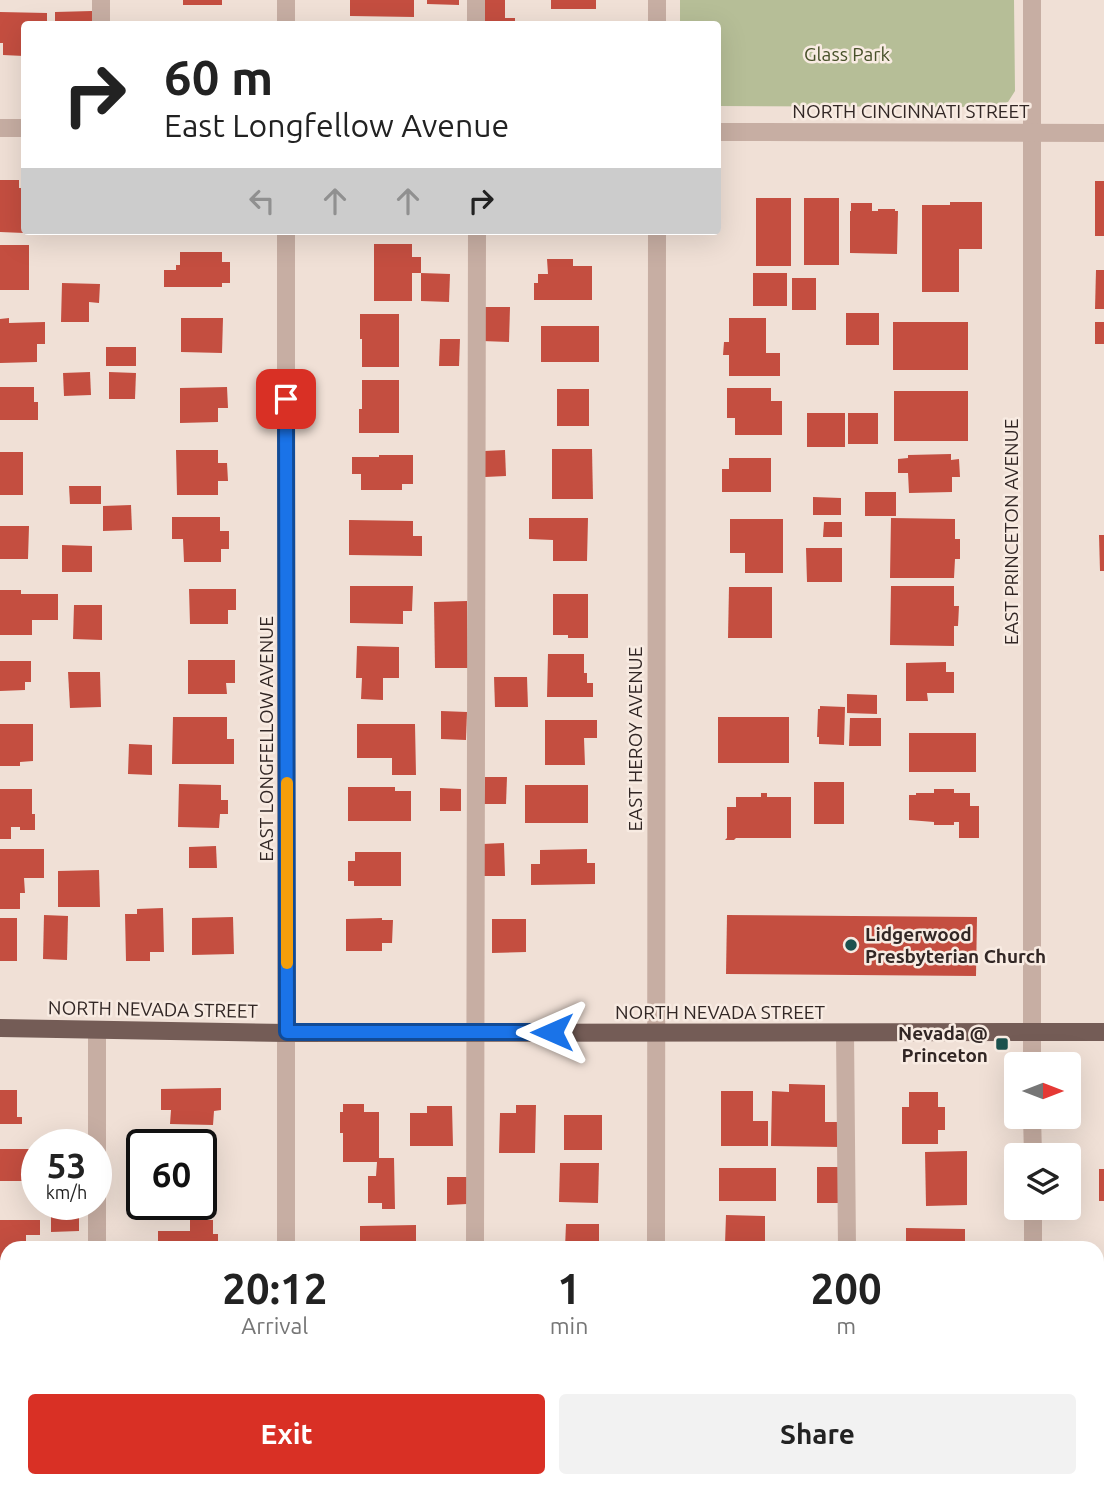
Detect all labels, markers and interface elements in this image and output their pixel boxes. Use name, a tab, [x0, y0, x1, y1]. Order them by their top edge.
park label: Glass Park	[804, 43, 890, 65]
icon: right	[49, 49, 140, 140]
text: 60 m	[164, 49, 273, 104]
street label: NORTH CINCINNATI STREET	[792, 100, 1030, 122]
text: East Longfellow Avenue	[164, 107, 509, 143]
icon: left	[243, 182, 281, 220]
icon: ahead	[316, 182, 354, 220]
icon: ahead	[389, 182, 427, 220]
icon: right	[462, 182, 500, 220]
pin	[256, 369, 316, 429]
icon: arrive	[267, 380, 305, 418]
street label: EAST PRINCETON AVENUE	[1000, 419, 1022, 645]
street label: EAST LONGFELLOW AVENUE	[255, 616, 277, 862]
street label: EAST HEROY AVENUE	[624, 647, 646, 831]
place label: Lidgerwood Presbyterian Church	[865, 923, 1046, 967]
marker: Lidgerwood Presbyterian Church	[843, 937, 859, 953]
position arrow	[515, 995, 589, 1069]
street label: NORTH NEVADA STREET	[48, 996, 259, 1022]
street label: NORTH NEVADA STREET	[615, 1001, 825, 1023]
place label: Nevada @ Princeton	[898, 1022, 988, 1066]
marker: Nevada @ Princeton	[994, 1036, 1010, 1052]
north arrow	[1004, 1052, 1082, 1129]
map controls	[1004, 1052, 1081, 1220]
speed limit sign: 60	[126, 1129, 217, 1220]
button: layers	[1004, 1143, 1081, 1220]
text: 53	[47, 1145, 86, 1185]
text: km/h	[46, 1182, 87, 1202]
text: 20:12	[222, 1265, 327, 1312]
text: 1	[557, 1265, 581, 1312]
text: 200	[811, 1265, 882, 1312]
text: Arrival	[241, 1313, 308, 1338]
text: min	[550, 1313, 588, 1338]
text: m	[836, 1313, 856, 1338]
button: Exit	[28, 1394, 545, 1474]
button: Share	[559, 1394, 1076, 1474]

